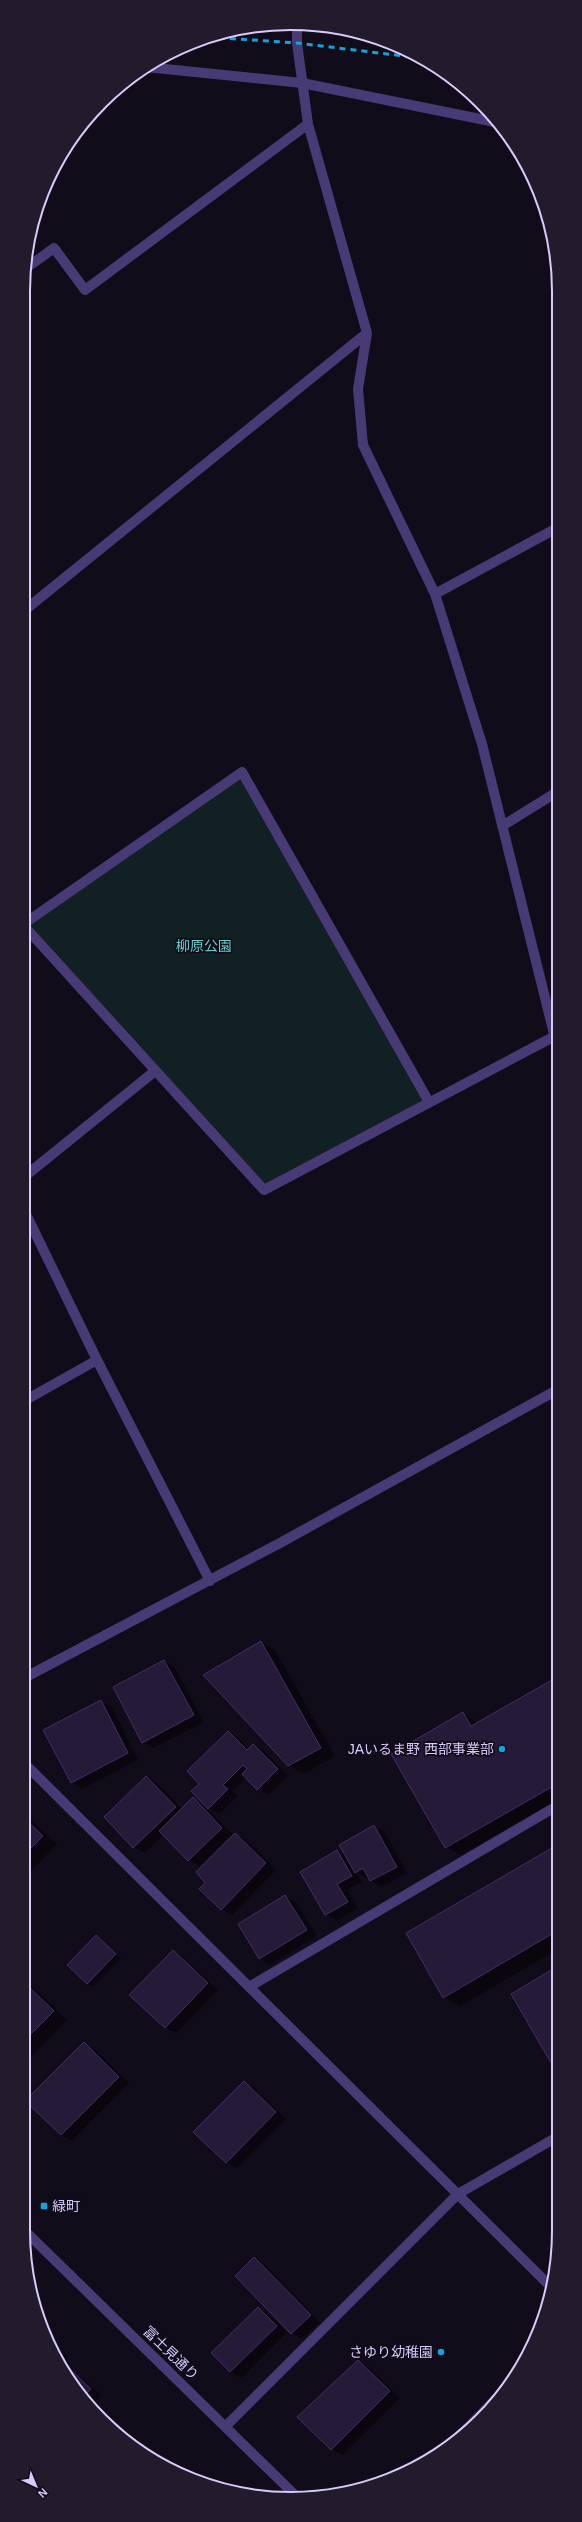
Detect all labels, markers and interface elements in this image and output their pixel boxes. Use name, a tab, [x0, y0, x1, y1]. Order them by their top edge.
park label: 柳原公園	[176, 938, 232, 954]
place label: JAいるま野 西部事業部	[348, 1741, 494, 1757]
marker: JAいるま野 西部事業部	[497, 1744, 507, 1754]
place label: 緑町	[52, 2198, 80, 2214]
marker: 緑町	[39, 2201, 49, 2211]
street label: 富士見通り	[140, 2323, 202, 2383]
place label: さゆり幼稚園	[349, 2344, 433, 2360]
marker: さゆり幼稚園	[436, 2347, 446, 2357]
north arrow	[16, 2466, 56, 2506]
text: N	[36, 2486, 50, 2500]

